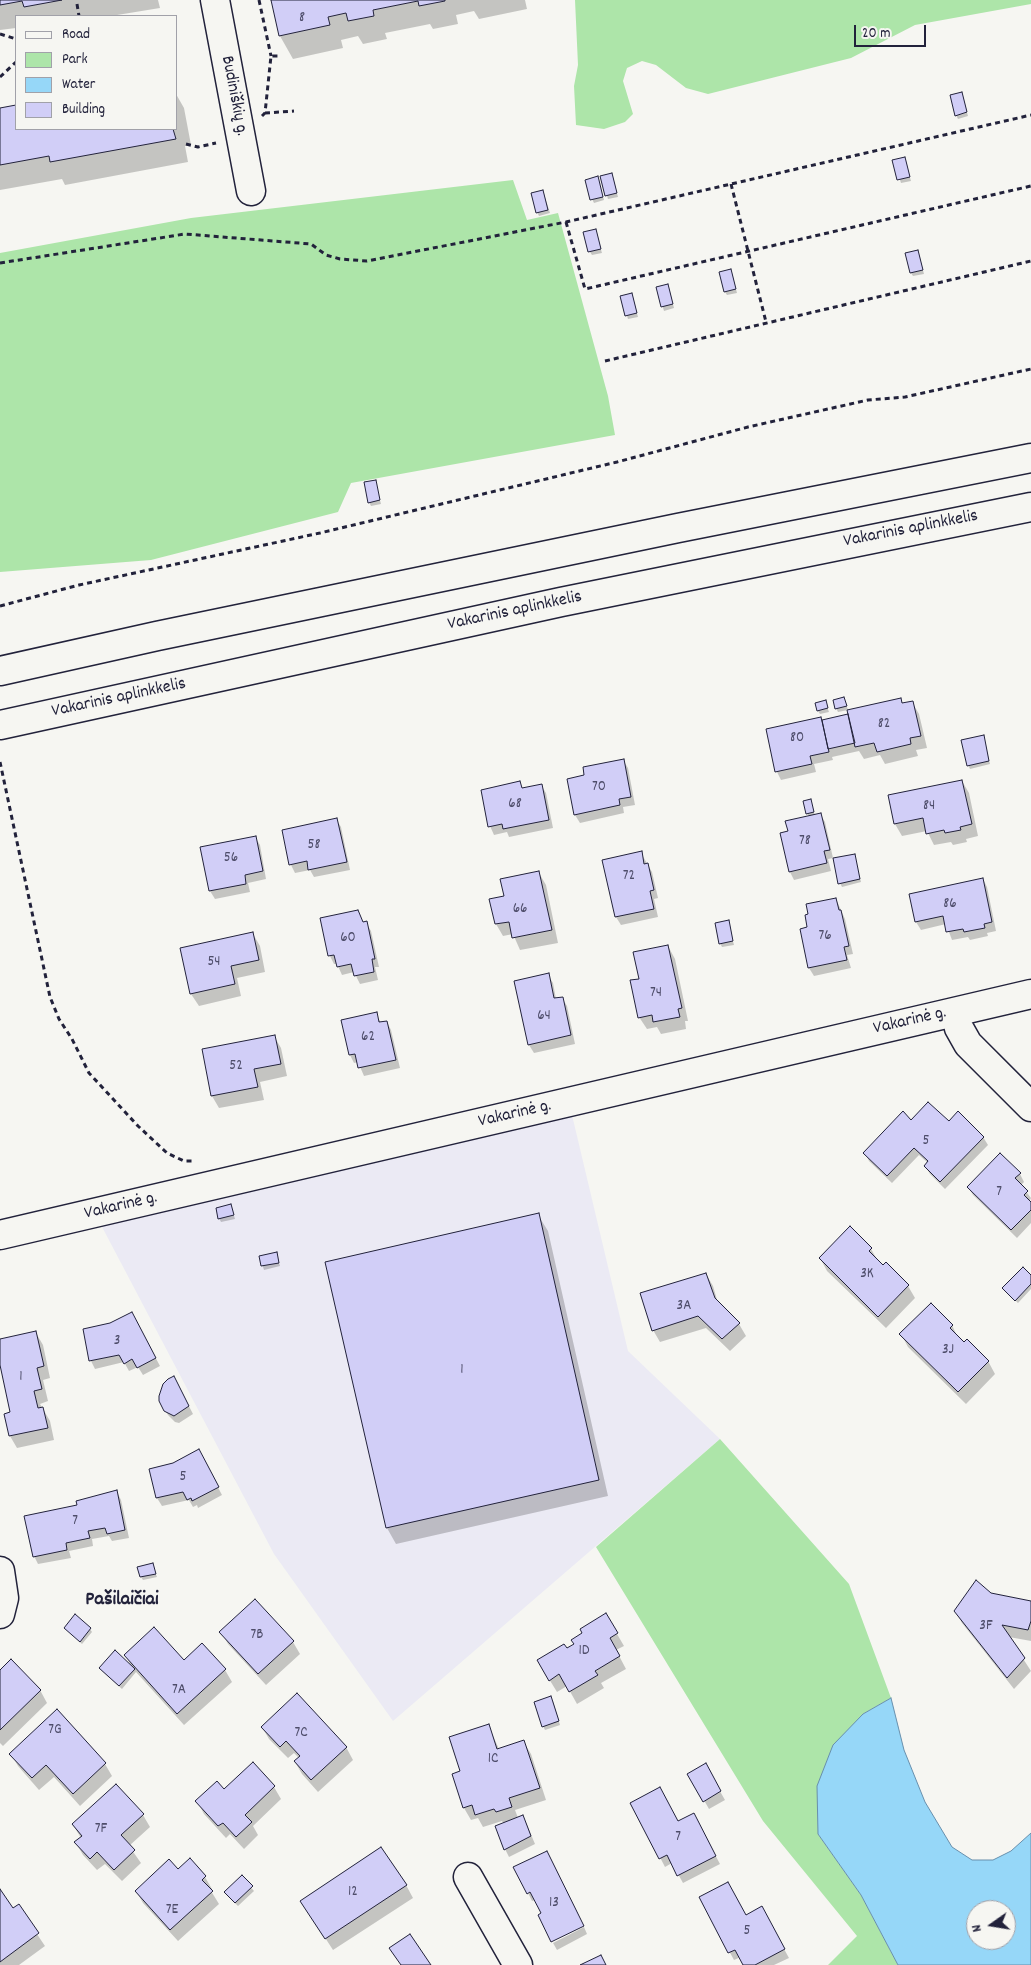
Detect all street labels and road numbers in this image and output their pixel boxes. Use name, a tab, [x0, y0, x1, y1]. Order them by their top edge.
street label: Budiniškių g.	[215, 54, 251, 138]
street label: Vakarinis aplinkkelis	[842, 506, 980, 554]
street label: Vakarinis aplinkkelis	[446, 587, 584, 637]
street label: Vakarinis aplinkkelis	[50, 674, 188, 724]
street label: Vakarinė g.	[872, 1003, 948, 1041]
street label: Vakarinė g.	[477, 1096, 553, 1134]
street label: Vakarinė g.	[83, 1188, 159, 1226]

